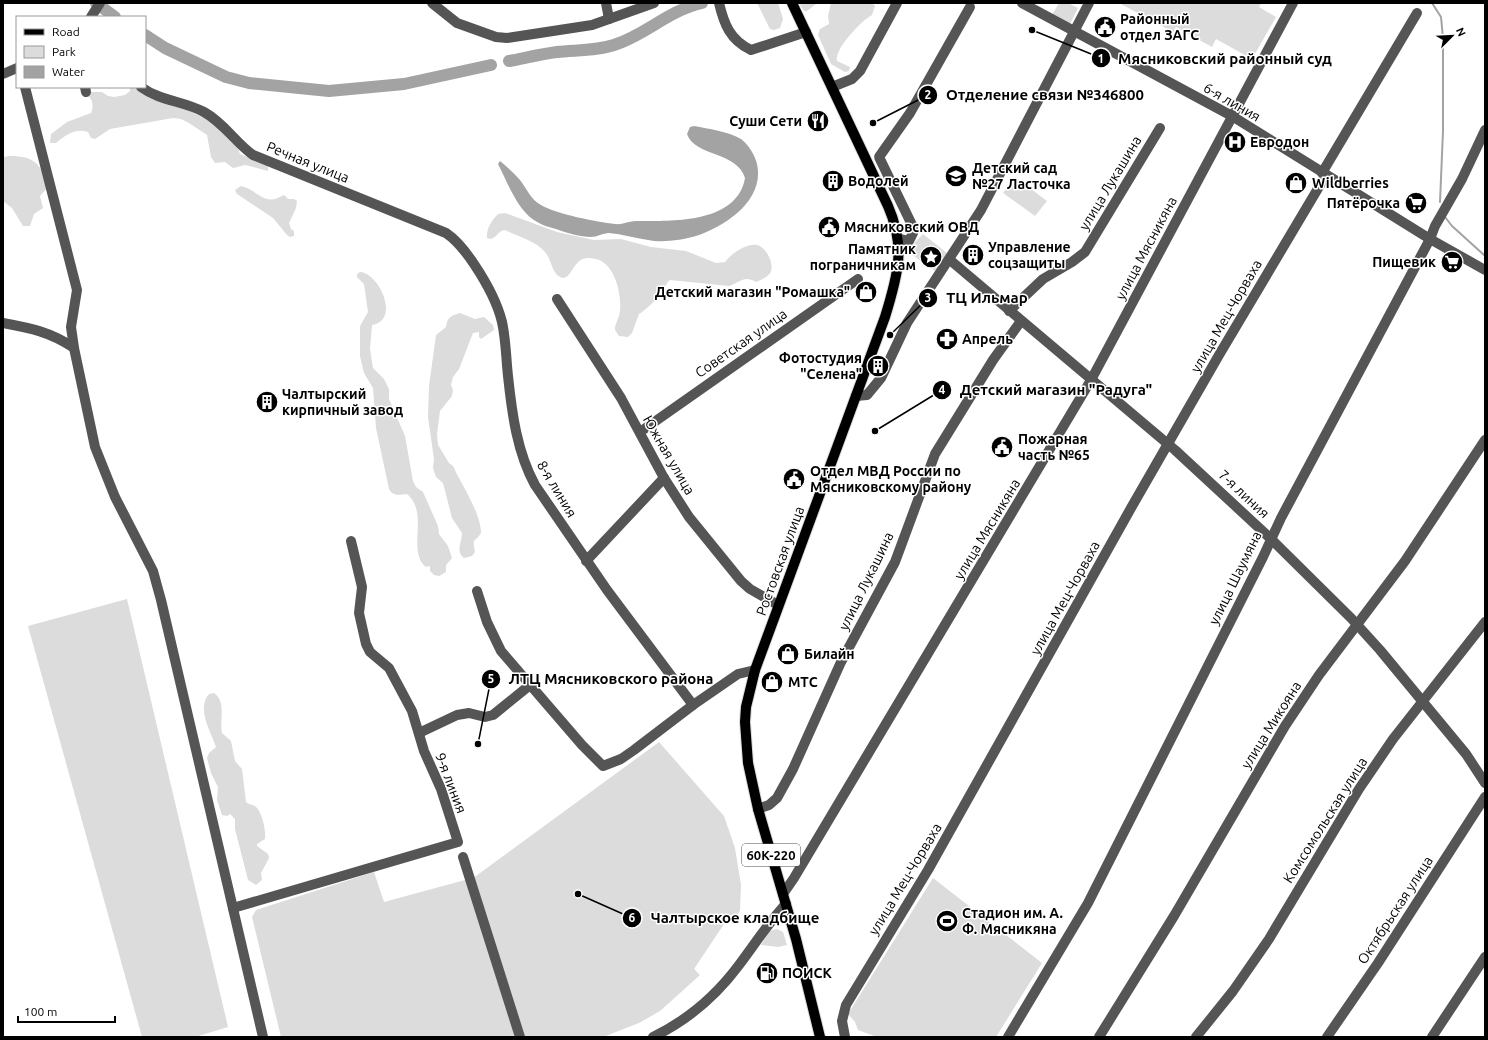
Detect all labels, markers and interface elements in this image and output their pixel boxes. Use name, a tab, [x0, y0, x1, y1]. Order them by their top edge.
place label: Районный отдел ЗАГС	[1120, 11, 1199, 43]
public building icon: Районный отдел ЗАГС	[1092, 14, 1118, 40]
legend	[16, 16, 146, 88]
north arrow	[1432, 16, 1472, 56]
text: Road	[52, 25, 80, 38]
text: N	[1454, 26, 1468, 38]
text: Park	[52, 45, 76, 58]
callout: Мясниковский районный суд	[1091, 45, 1340, 72]
text: Мясниковский районный суд	[1118, 50, 1332, 67]
text: 1	[1098, 52, 1104, 65]
text: Water	[52, 65, 85, 78]
street label: 6-я линия	[1201, 79, 1263, 125]
callout: Отделение связи №346800	[918, 81, 1152, 108]
text: Отделение связи №346800	[946, 86, 1144, 103]
text: 2	[925, 88, 932, 101]
restaurant icon: Суши Сети	[805, 108, 831, 134]
place label: Суши Сети	[729, 113, 802, 129]
hospital icon: Евродон	[1222, 129, 1248, 155]
street label: улица Лукашина	[1075, 133, 1145, 233]
place label: Евродон	[1250, 134, 1309, 150]
street label: Речная улица	[264, 138, 352, 186]
place label: Детский сад №27 Ласточка	[972, 160, 1071, 192]
school or university icon: Детский сад №27 Ласточка	[943, 163, 969, 189]
building icon: Водолей	[820, 168, 846, 194]
shop icon: Wildberries	[1283, 170, 1309, 196]
place label: Водолей	[848, 173, 909, 189]
place label: Wildberries	[1312, 175, 1389, 191]
supermarket icon: Пятёрочка	[1403, 190, 1429, 216]
street label: улица Мясникяна	[1112, 194, 1180, 302]
place label: Пятёрочка	[1327, 195, 1400, 211]
public building icon: Мясниковский ОВД	[816, 214, 842, 240]
place label: Мясниковский ОВД	[844, 219, 979, 235]
place label: Управление соцзащиты	[988, 239, 1071, 271]
place label: Памятник пограничникам	[810, 241, 916, 273]
building icon: Управление соцзащиты	[960, 242, 986, 268]
place icon: Памятник пограничникам	[918, 244, 944, 270]
supermarket icon: Пищевик	[1439, 249, 1465, 275]
place label: Пищевик	[1372, 254, 1436, 270]
street label: улица Мец-Чорваха	[1187, 257, 1265, 375]
shop icon: Детский магазин "Ромашка"	[853, 279, 879, 305]
place label: Детский магазин "Ромашка"	[655, 284, 850, 300]
callout: ТЦ Ильмар	[918, 285, 1035, 312]
text: ТЦ Ильмар	[946, 289, 1028, 306]
text: 3	[925, 291, 931, 304]
street label: Советская улица	[692, 305, 790, 381]
pharmacy icon: Апрель	[934, 326, 960, 352]
place label: Апрель	[962, 331, 1013, 347]
place label: Фотостудия "Селена"	[779, 350, 862, 382]
building icon: Фотостудия "Селена"	[865, 353, 891, 379]
callout: Детский магазин "Радуга"	[932, 376, 1161, 403]
text: Детский магазин "Радуга"	[960, 381, 1152, 398]
text: 4	[939, 383, 946, 396]
place label: Чалтырский кирпичный завод	[282, 386, 403, 418]
building icon: Чалтырский кирпичный завод	[254, 389, 280, 415]
street label: Южная улица	[640, 412, 698, 498]
place label: Пожарная часть №65	[1018, 431, 1090, 463]
public building icon: Пожарная часть №65	[989, 434, 1015, 460]
street label: 8-я линия	[534, 458, 580, 520]
place label: Отдел МВД России по Мясниковскому району	[810, 463, 972, 495]
public building icon: Отдел МВД России по Мясниковскому району	[781, 466, 807, 492]
street label: 7-я линия	[1215, 467, 1273, 521]
street label: улица Мясникяна	[951, 476, 1023, 582]
street label: Ростовская улица	[753, 504, 807, 618]
street label: улица Лукашина	[835, 529, 897, 633]
street label: улица Шаумяна	[1205, 529, 1265, 627]
street label: улица Мец-Чорваха	[1027, 538, 1103, 658]
shop icon: Билайн	[775, 641, 801, 667]
place label: Билайн	[804, 646, 855, 662]
callout: ЛТЦ Мясниковского района	[481, 665, 722, 692]
shop icon: МТС	[759, 669, 785, 695]
text: ЛТЦ Мясниковского района	[509, 670, 713, 687]
text: 5	[488, 672, 495, 685]
place label: МТС	[788, 674, 818, 690]
street label: улица Микояна	[1238, 678, 1304, 772]
street label: 9-я линия	[432, 751, 470, 815]
street label: Комсомольская улица	[1280, 754, 1370, 886]
street label: улица Мец-Чорваха	[865, 820, 945, 938]
road number: 60К-220	[742, 844, 800, 866]
street label: Октябрьская улица	[1354, 853, 1436, 967]
callout: Чалтырское кладбище	[622, 905, 827, 932]
place label: Стадион им. А. Ф. Мясникяна	[962, 905, 1063, 937]
sports icon: Стадион им. А. Ф. Мясникяна	[934, 908, 960, 934]
text: Чалтырское кладбище	[651, 909, 819, 926]
text: 6	[629, 911, 636, 924]
fuel station icon: ПОИСК	[754, 960, 780, 986]
place label: ПОИСК	[782, 965, 832, 981]
scale bar	[18, 998, 115, 1024]
text: 100 m	[24, 1005, 57, 1018]

